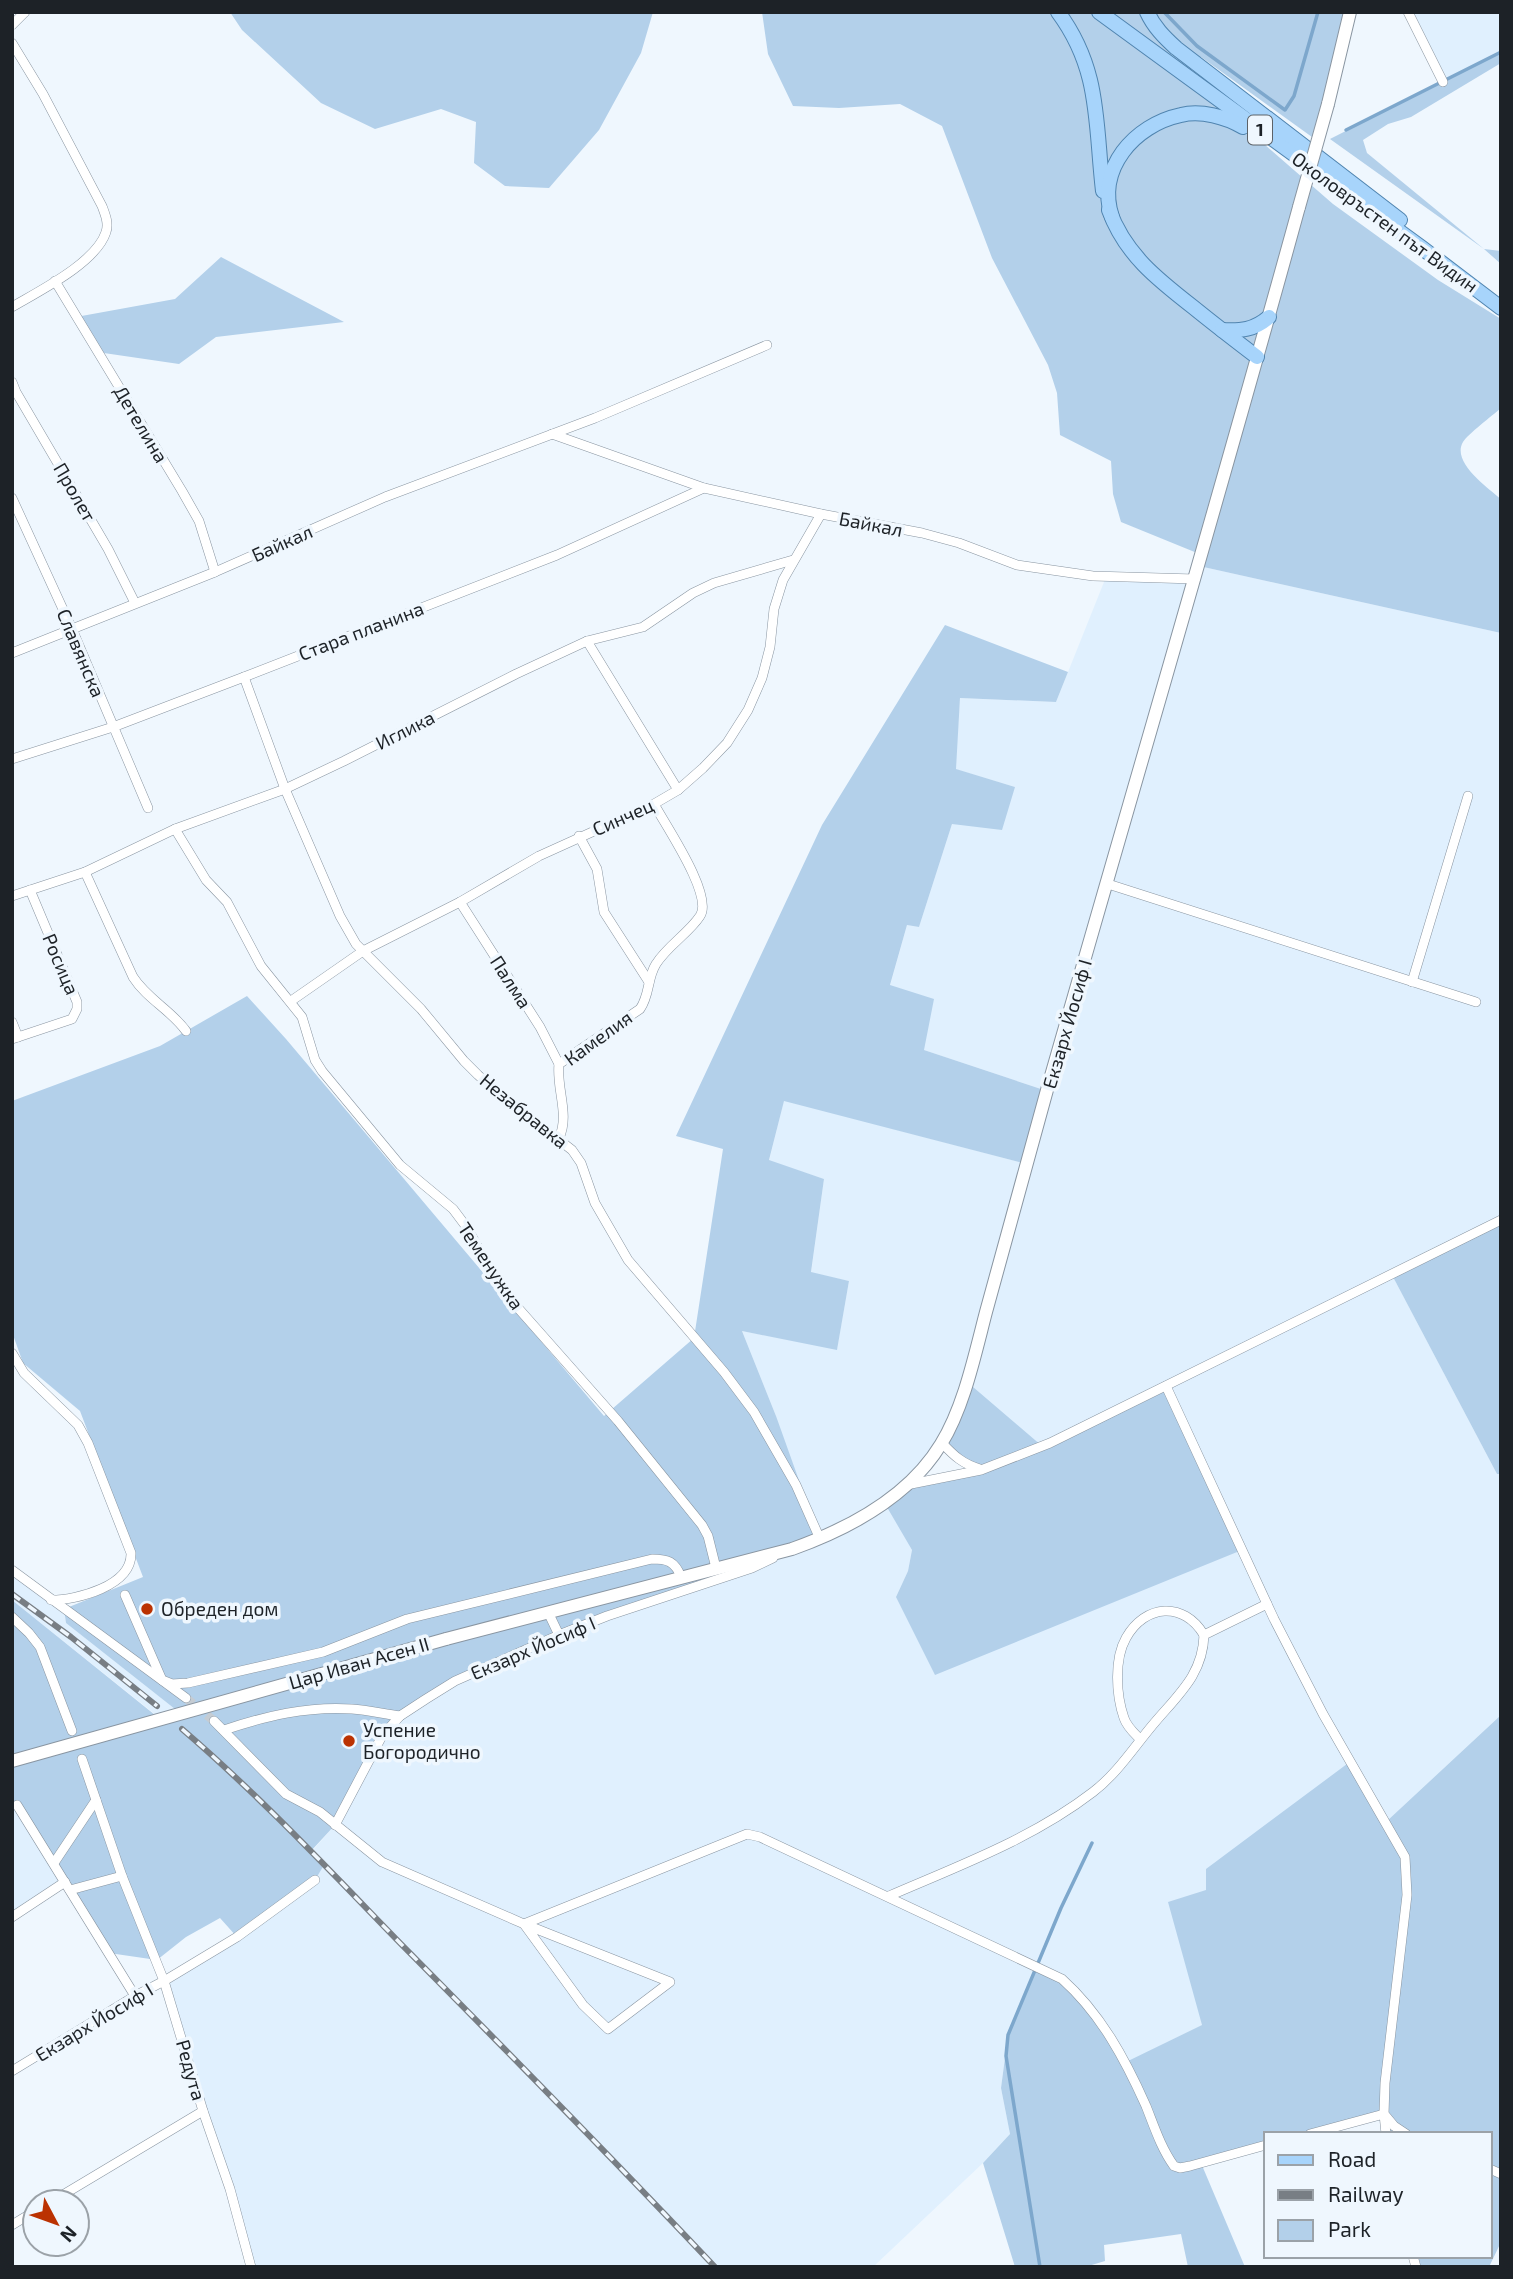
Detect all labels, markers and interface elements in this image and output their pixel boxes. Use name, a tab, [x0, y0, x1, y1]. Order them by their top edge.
road number: 1	[1248, 116, 1272, 145]
street label: Околовръстен път Видин	[1288, 146, 1483, 297]
street label: Детелина	[109, 381, 173, 466]
street label: Пролет	[49, 458, 101, 525]
street label: Байкал	[837, 506, 905, 541]
street label: Байкал	[248, 519, 316, 566]
street label: Стара планина	[295, 596, 427, 665]
street label: Славянска	[53, 605, 110, 701]
street label: Иглика	[371, 705, 438, 754]
street label: Синчец	[589, 793, 657, 840]
street label: Росица	[38, 930, 85, 998]
street label: Палма	[486, 951, 537, 1013]
street label: Екзарх Йосиф I	[1037, 957, 1096, 1091]
street label: Камелия	[559, 1005, 636, 1070]
street label: Незабравка	[476, 1068, 573, 1153]
street label: Теменужка	[453, 1218, 529, 1314]
place label: Обреден дом	[161, 1597, 279, 1620]
marker: Обреден дом	[139, 1601, 155, 1617]
street label: Екзарх Йосиф I	[467, 1611, 599, 1684]
street label: Цар Иван Асен II	[286, 1632, 432, 1694]
place label: Успение Богородично	[363, 1718, 481, 1763]
marker: Успение Богородично	[341, 1733, 357, 1749]
street label: Екзарх Йосиф I	[31, 1977, 157, 2066]
street label: Редута	[171, 2037, 211, 2103]
legend	[1264, 2132, 1492, 2258]
text: Road	[1328, 2146, 1376, 2171]
text: Railway	[1328, 2181, 1404, 2206]
north arrow	[21, 2188, 91, 2258]
text: Park	[1328, 2216, 1371, 2241]
text: N	[56, 2222, 82, 2247]

